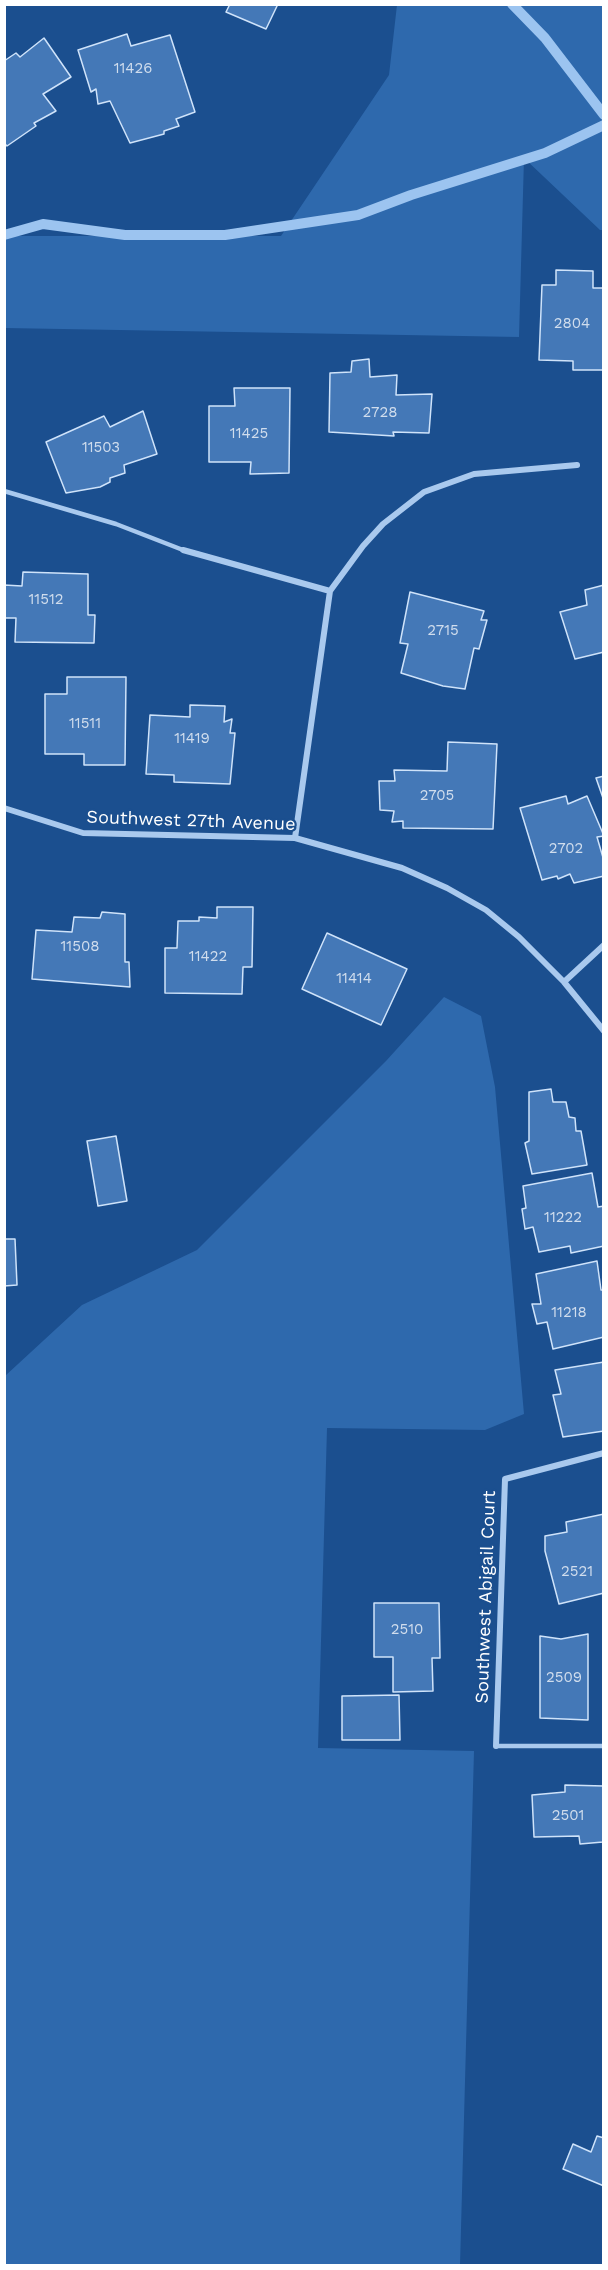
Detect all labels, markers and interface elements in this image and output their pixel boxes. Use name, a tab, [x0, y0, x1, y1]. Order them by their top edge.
house number: 11426	[114, 60, 152, 78]
house number: 2804	[554, 315, 590, 333]
house number: 2728	[363, 404, 397, 422]
house number: 11425	[230, 425, 268, 443]
house number: 11503	[82, 439, 120, 457]
house number: 11512	[28, 591, 64, 609]
house number: 2715	[427, 622, 459, 640]
house number: 11511	[69, 715, 101, 733]
house number: 11419	[174, 730, 210, 748]
house number: 2705	[420, 787, 454, 805]
street label: Southwest 27th Avenue	[86, 807, 296, 835]
house number: 2702	[549, 840, 583, 858]
house number: 11508	[61, 938, 99, 956]
house number: 11422	[189, 948, 227, 966]
house number: 11414	[336, 970, 372, 988]
house number: 11222	[544, 1209, 582, 1227]
house number: 11218	[551, 1304, 587, 1322]
street label: Southwest Abigail Court	[471, 1490, 501, 1704]
house number: 2521	[561, 1563, 593, 1581]
house number: 2510	[391, 1621, 423, 1639]
house number: 2509	[546, 1669, 582, 1687]
house number: 2501	[552, 1807, 584, 1825]

